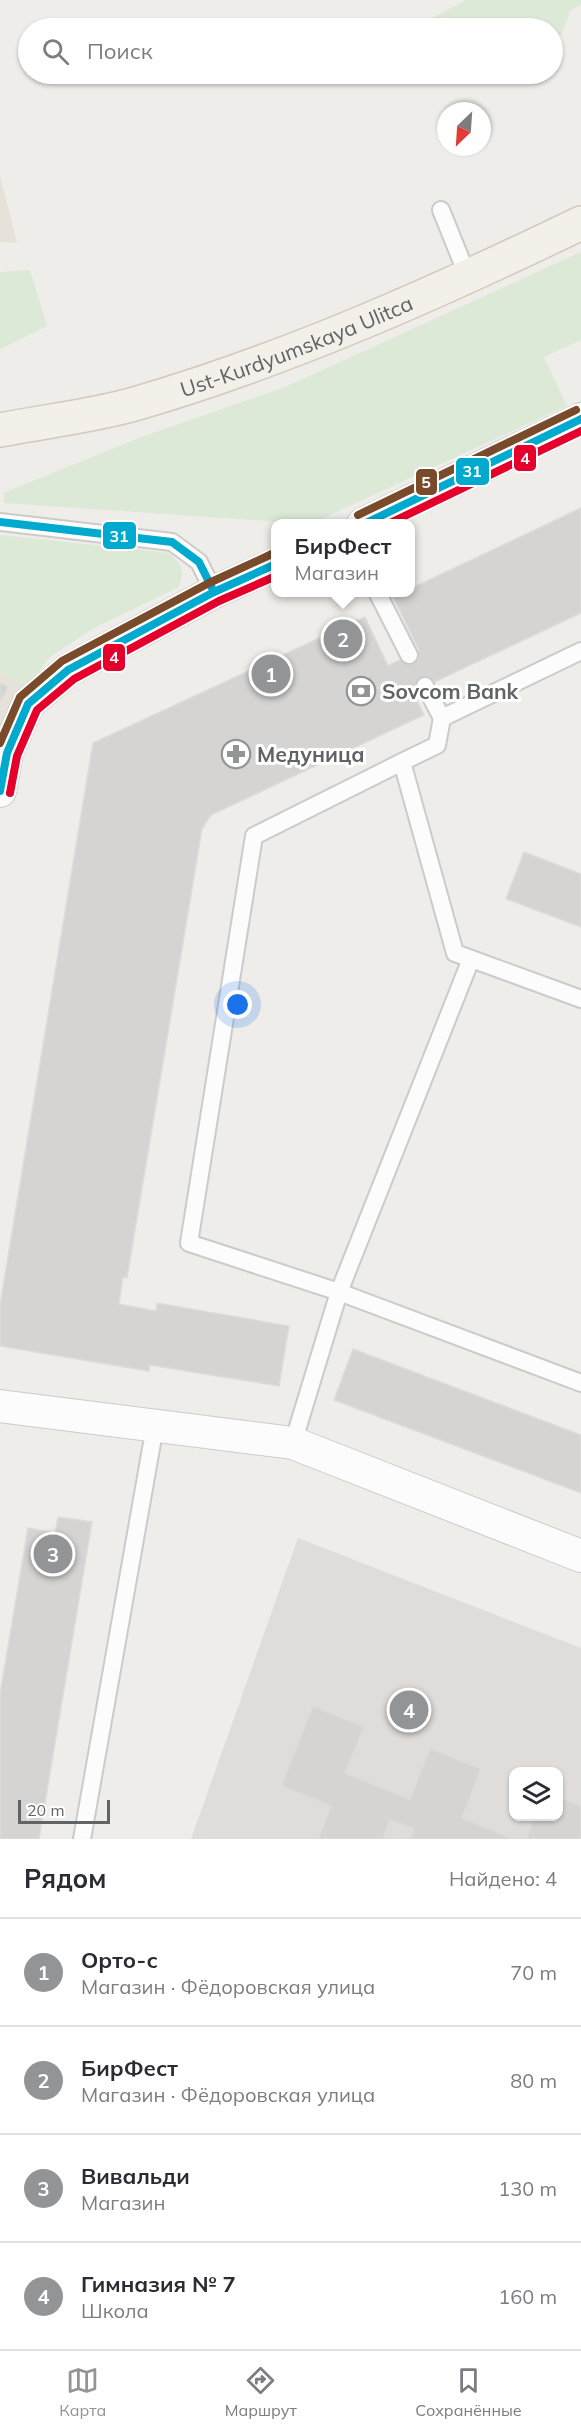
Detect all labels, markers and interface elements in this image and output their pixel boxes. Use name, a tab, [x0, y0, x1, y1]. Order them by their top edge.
search box	[18, 18, 563, 84]
icon: search	[39, 35, 72, 68]
text: Поиск	[87, 37, 153, 65]
north arrow	[437, 102, 491, 156]
street label: Ust-Kurdyumskaya Ulitca	[177, 290, 417, 402]
line badge: 4	[513, 444, 537, 472]
text: 4	[520, 448, 530, 468]
line badge: 31	[455, 457, 490, 486]
text: 31	[462, 461, 482, 481]
line badge: 5	[415, 468, 438, 496]
text: 5	[421, 472, 431, 492]
popup	[271, 519, 415, 597]
line badge: 31	[102, 521, 137, 550]
text: 31	[109, 526, 129, 546]
text: БирФест	[295, 532, 392, 560]
text: Магазин	[295, 560, 379, 585]
pin: 2	[324, 616, 362, 662]
line badge: 4	[102, 643, 126, 672]
text: 4	[109, 647, 119, 667]
pin: 1	[252, 652, 290, 696]
bank icon: Sovcom Bank	[345, 675, 377, 707]
place label: Sovcom Bank	[382, 678, 519, 704]
pharmacy icon: Медуница	[220, 738, 252, 770]
place label: Медуница	[257, 741, 365, 767]
your location	[223, 990, 252, 1019]
pin: 3	[34, 1532, 72, 1576]
pin: 4	[390, 1688, 428, 1732]
map controls	[509, 1767, 563, 1821]
button: layers	[509, 1767, 563, 1821]
scale bar	[18, 1797, 110, 1824]
text: 20 m	[27, 1800, 64, 1820]
text: Рядом	[24, 1862, 107, 1895]
text: Найдено: 4	[449, 1866, 557, 1891]
text: Орто-с	[81, 1946, 158, 1974]
text: 1	[38, 1960, 50, 1985]
text: 70 m	[510, 1960, 557, 1985]
text: Магазин · Фёдоровская улица	[81, 1974, 375, 1999]
text: БирФест	[81, 2054, 178, 2082]
text: 2	[38, 2068, 50, 2093]
text: 80 m	[510, 2068, 557, 2093]
text: Магазин · Фёдоровская улица	[81, 2082, 375, 2107]
text: Вивальди	[81, 2162, 190, 2190]
text: 3	[38, 2176, 50, 2201]
text: 130 m	[498, 2176, 557, 2201]
text: Магазин	[81, 2190, 165, 2215]
text: Гимназия № 7	[81, 2270, 236, 2298]
text: 4	[38, 2284, 50, 2309]
text: 160 m	[498, 2284, 557, 2309]
text: Школа	[81, 2298, 149, 2323]
tab: Карта	[59, 2364, 106, 2420]
tab: Маршрут	[225, 2364, 297, 2420]
tab: Сохранённые	[415, 2364, 522, 2420]

